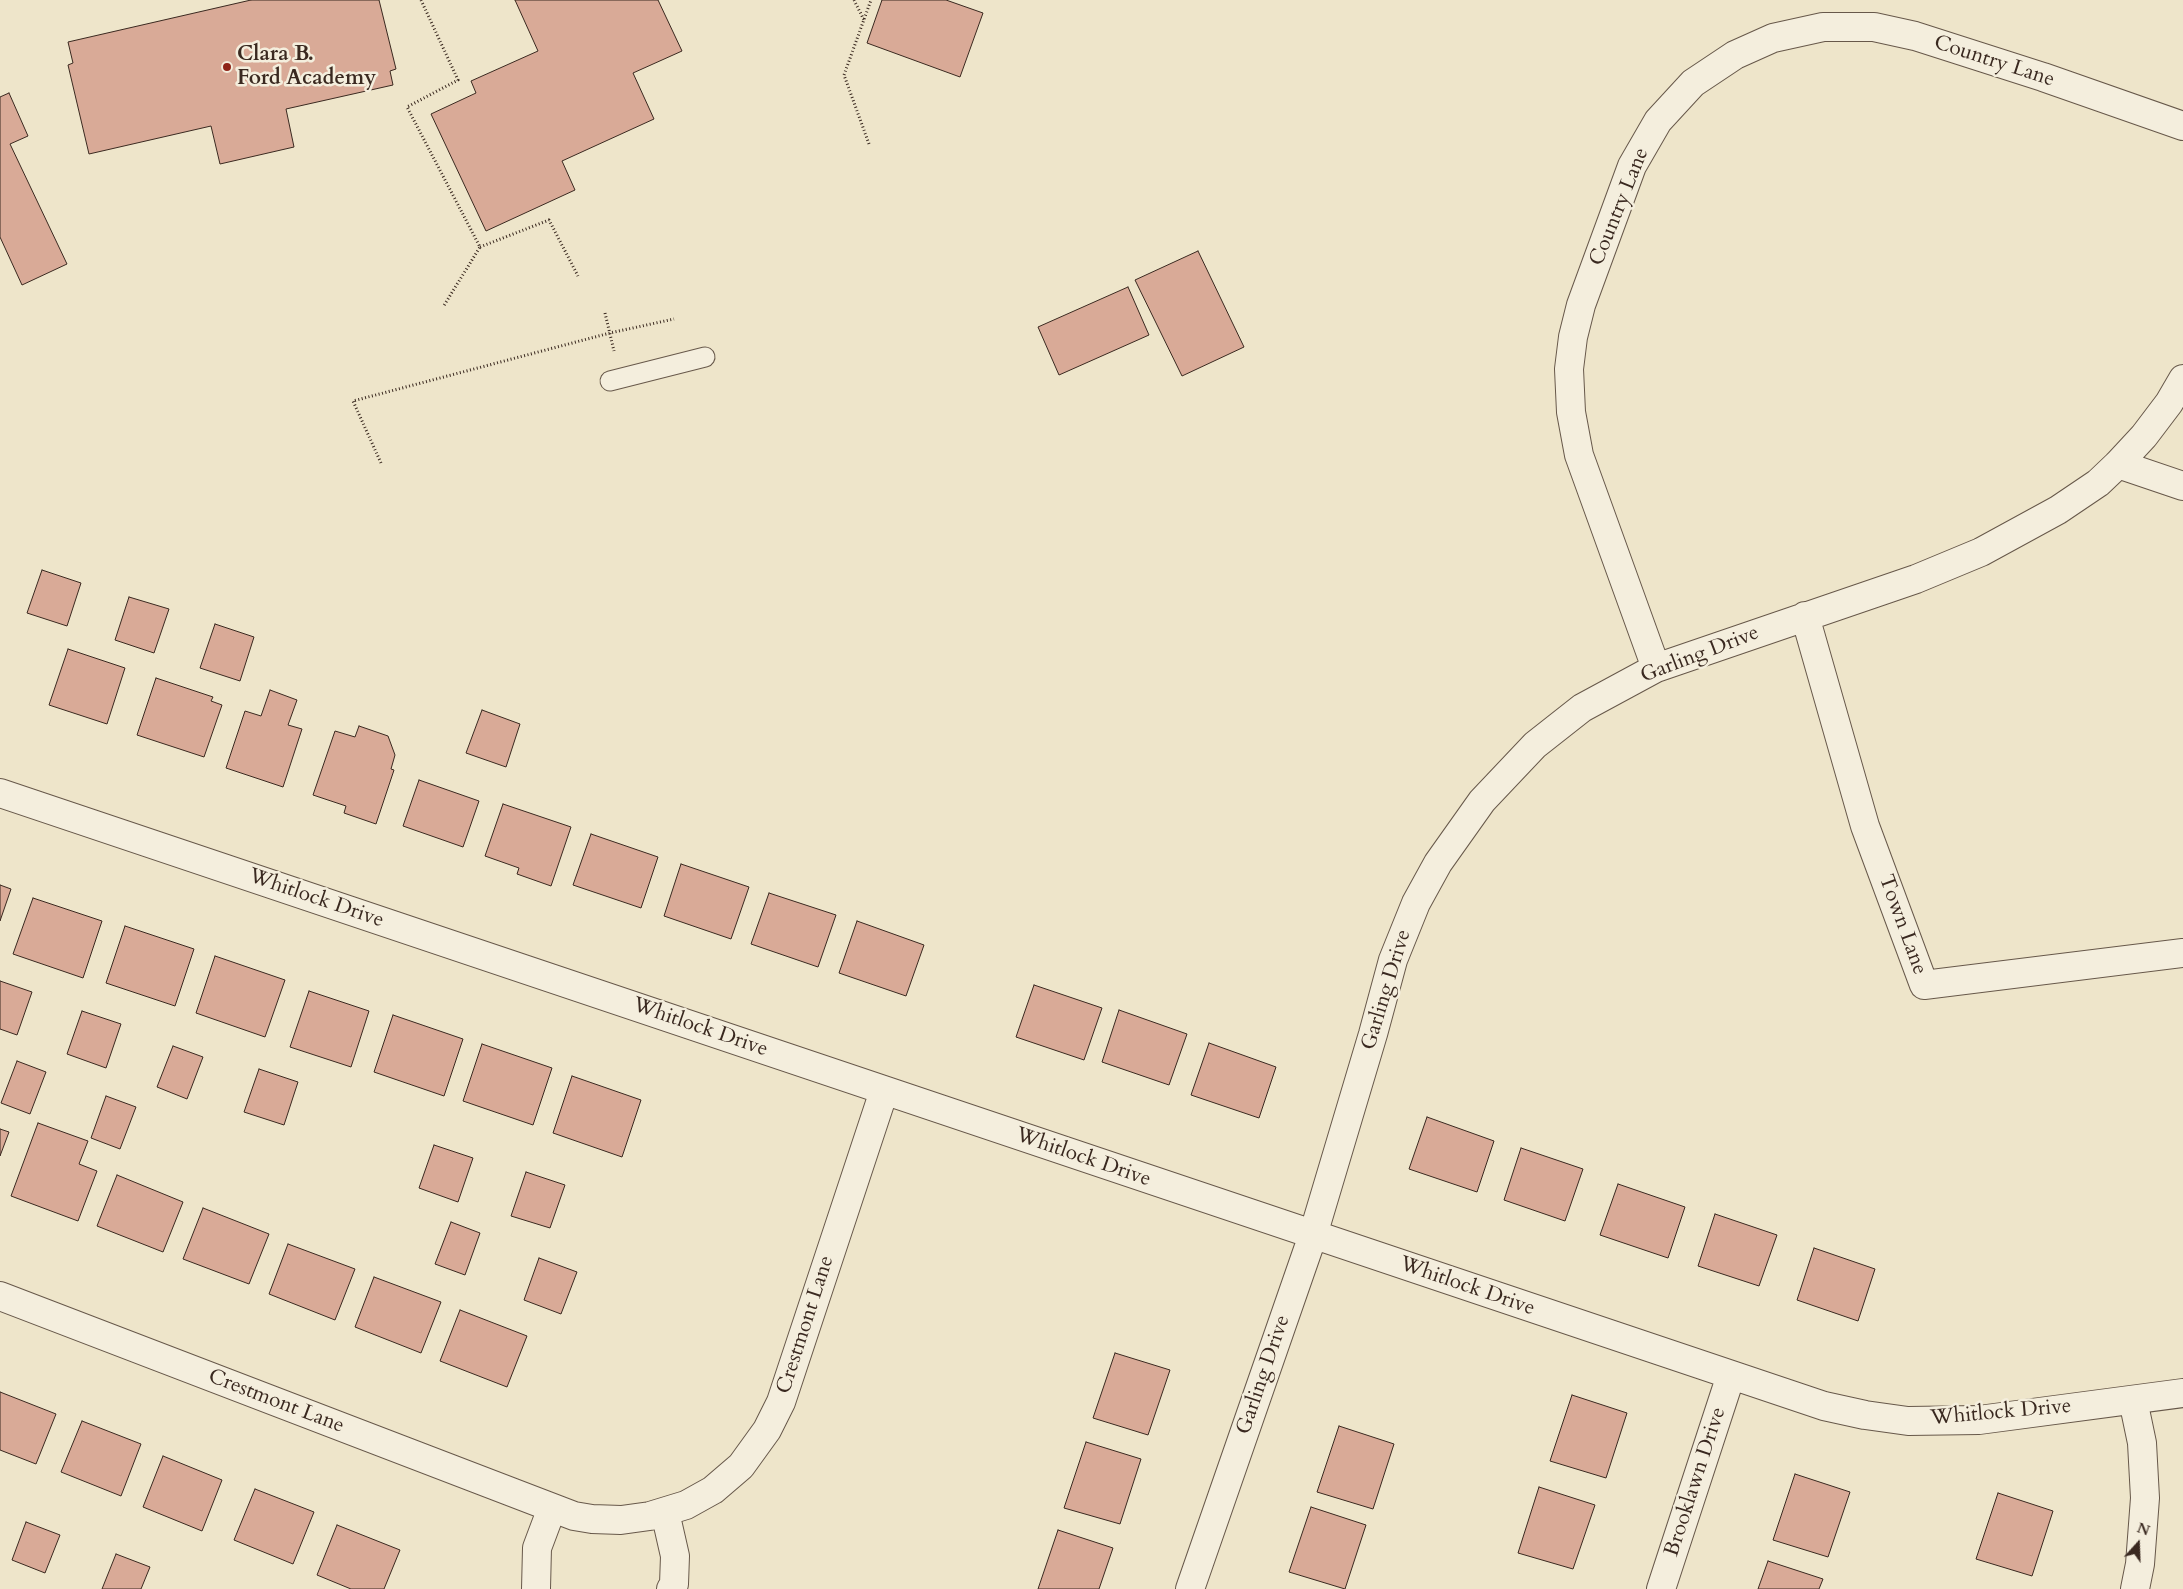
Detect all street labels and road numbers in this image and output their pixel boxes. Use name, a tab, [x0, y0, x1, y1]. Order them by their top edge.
street label: Country Lane	[1931, 31, 2057, 93]
street label: Country Lane	[1585, 144, 1655, 270]
street label: Garling Drive	[1637, 621, 1763, 689]
street label: Whitlock Drive	[245, 864, 387, 934]
street label: Town Lane	[1872, 872, 1932, 978]
street label: Garling Drive	[1357, 927, 1417, 1053]
street label: Whitlock Drive	[629, 993, 771, 1063]
street label: Whitlock Drive	[1012, 1123, 1154, 1193]
street label: Whitlock Drive	[1396, 1252, 1538, 1322]
street label: Crestmont Lane	[772, 1253, 840, 1397]
street label: Garling Drive	[1232, 1312, 1296, 1438]
street label: Crestmont Lane	[205, 1365, 347, 1439]
street label: Whitlock Drive	[1930, 1394, 2072, 1432]
street label: Brooklawn Drive	[1660, 1404, 1732, 1560]

